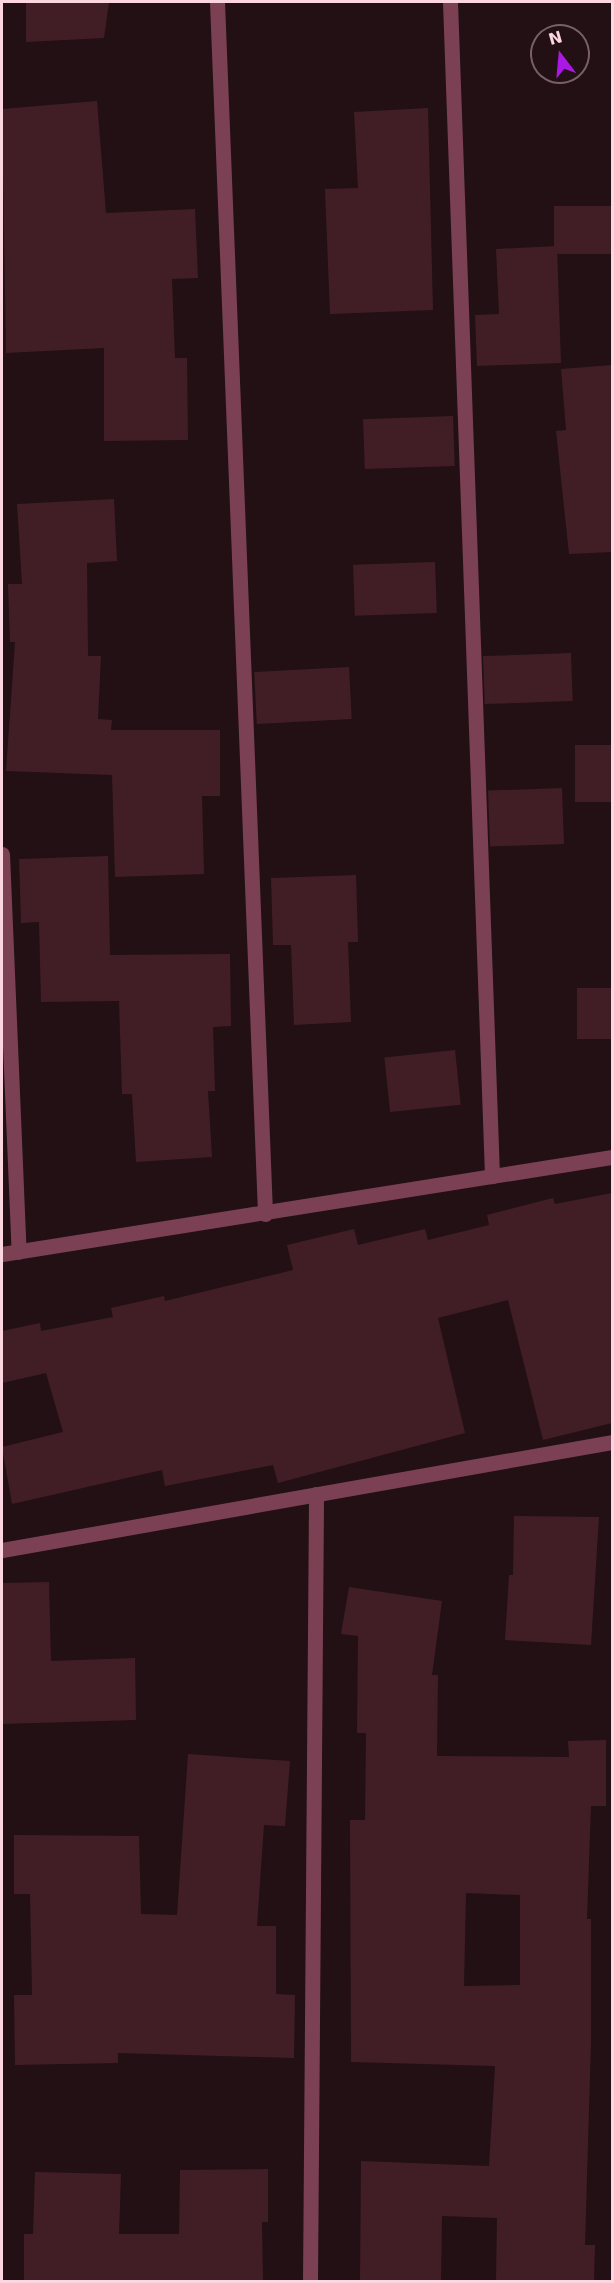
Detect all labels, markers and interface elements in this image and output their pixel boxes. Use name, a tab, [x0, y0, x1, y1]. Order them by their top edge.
north arrow	[530, 24, 590, 84]
text: N	[546, 27, 564, 49]

